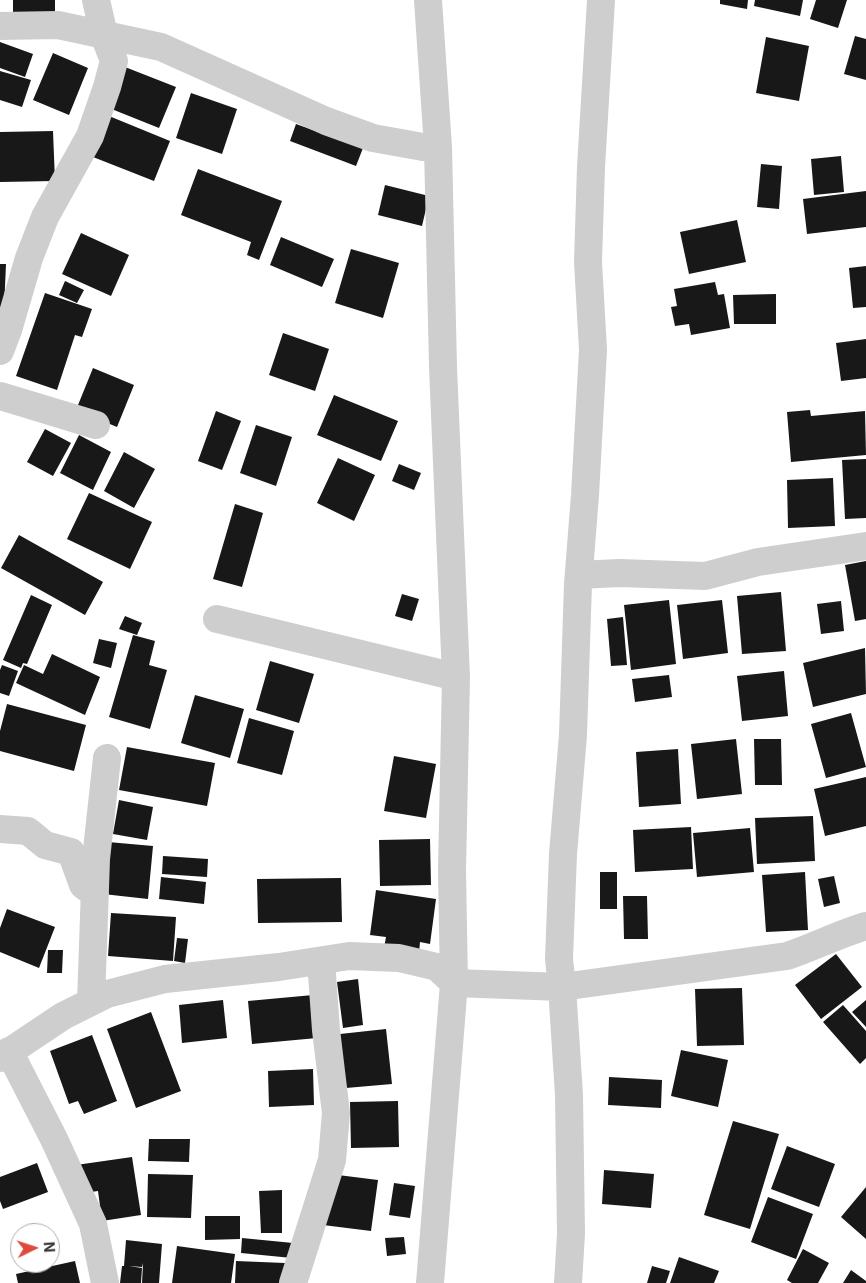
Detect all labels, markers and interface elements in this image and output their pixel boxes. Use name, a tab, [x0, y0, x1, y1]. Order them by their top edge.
north arrow	[10, 1223, 60, 1273]
text: N	[41, 1241, 58, 1253]

